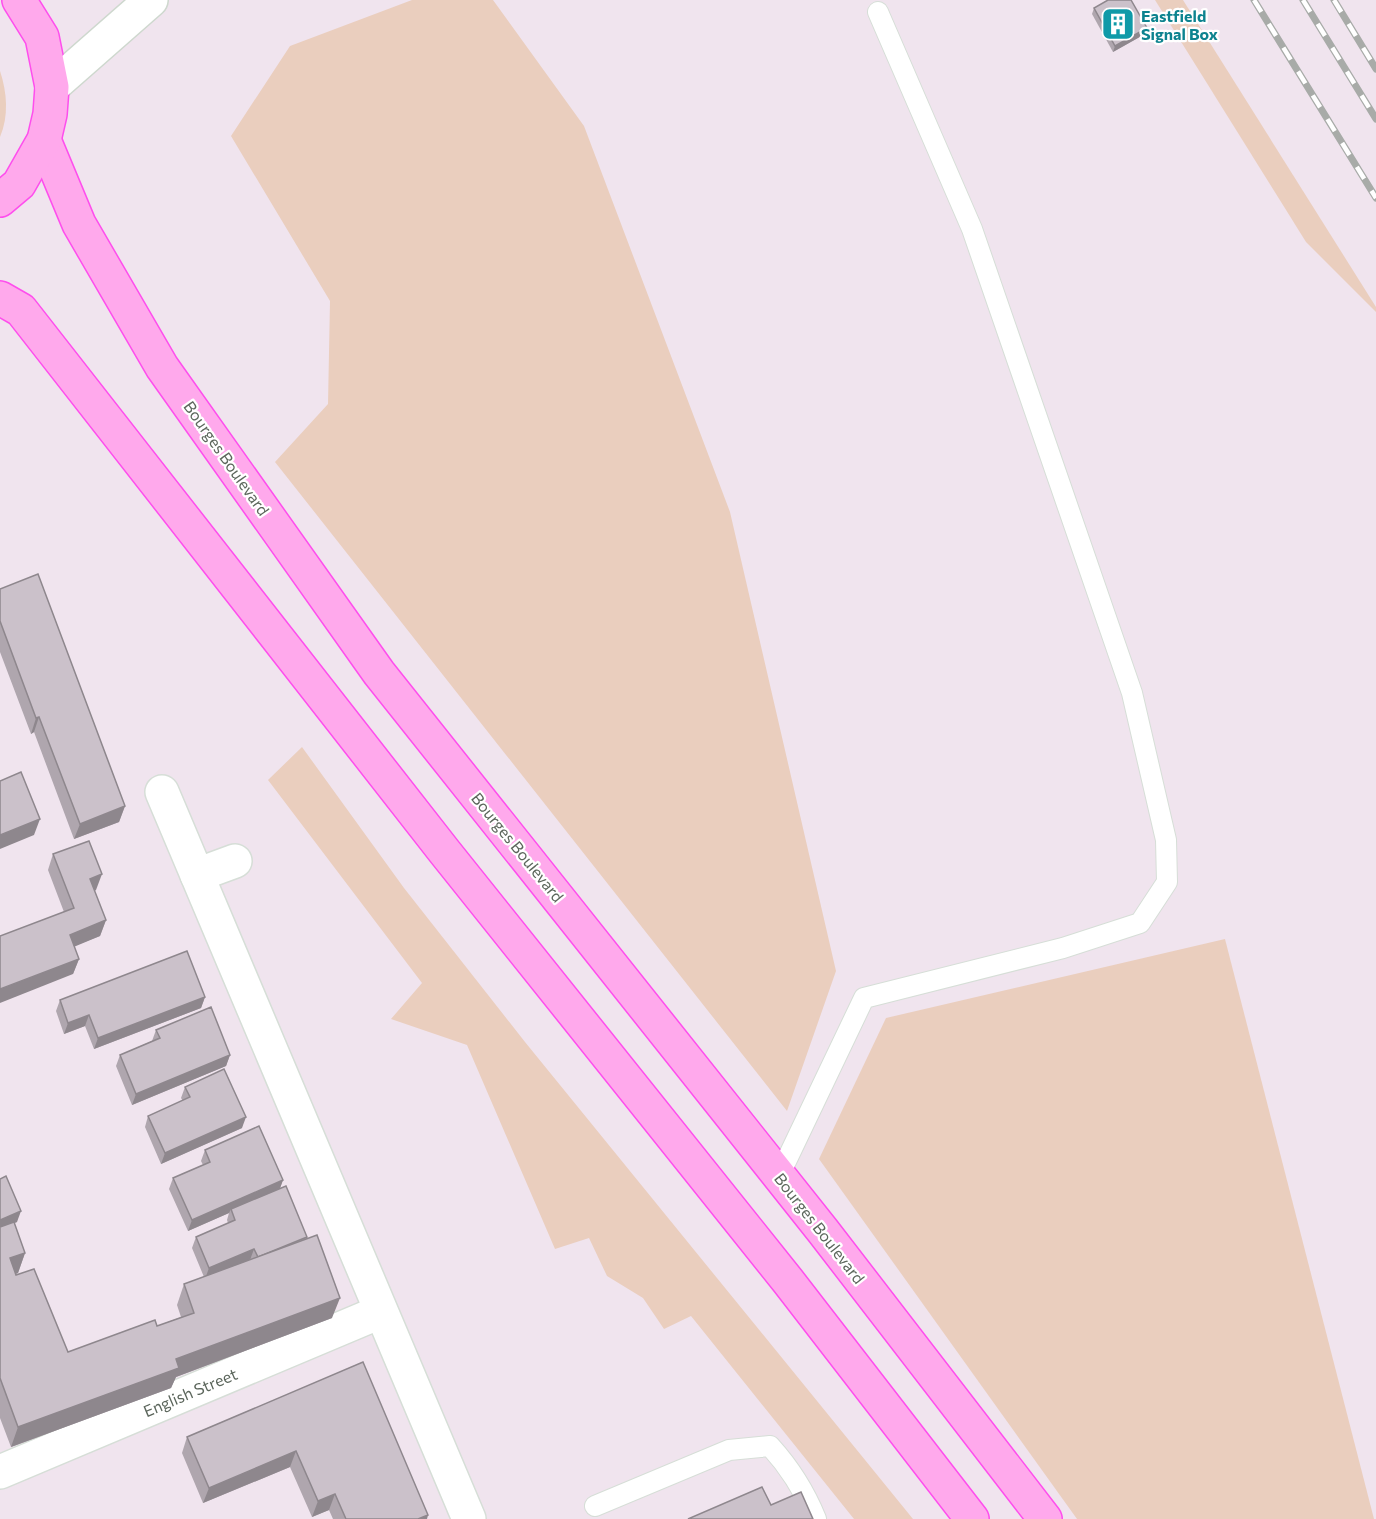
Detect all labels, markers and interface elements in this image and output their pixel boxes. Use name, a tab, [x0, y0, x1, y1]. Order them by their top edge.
building icon: Eastfield Signal Box	[1100, 6, 1136, 42]
place label: Eastfield Signal Box	[1141, 6, 1218, 43]
street label: Bourges Boulevard	[180, 397, 274, 519]
street label: Bourges Boulevard	[468, 788, 568, 906]
street label: Bourges Boulevard	[771, 1169, 869, 1287]
street label: English Street	[140, 1363, 240, 1420]

